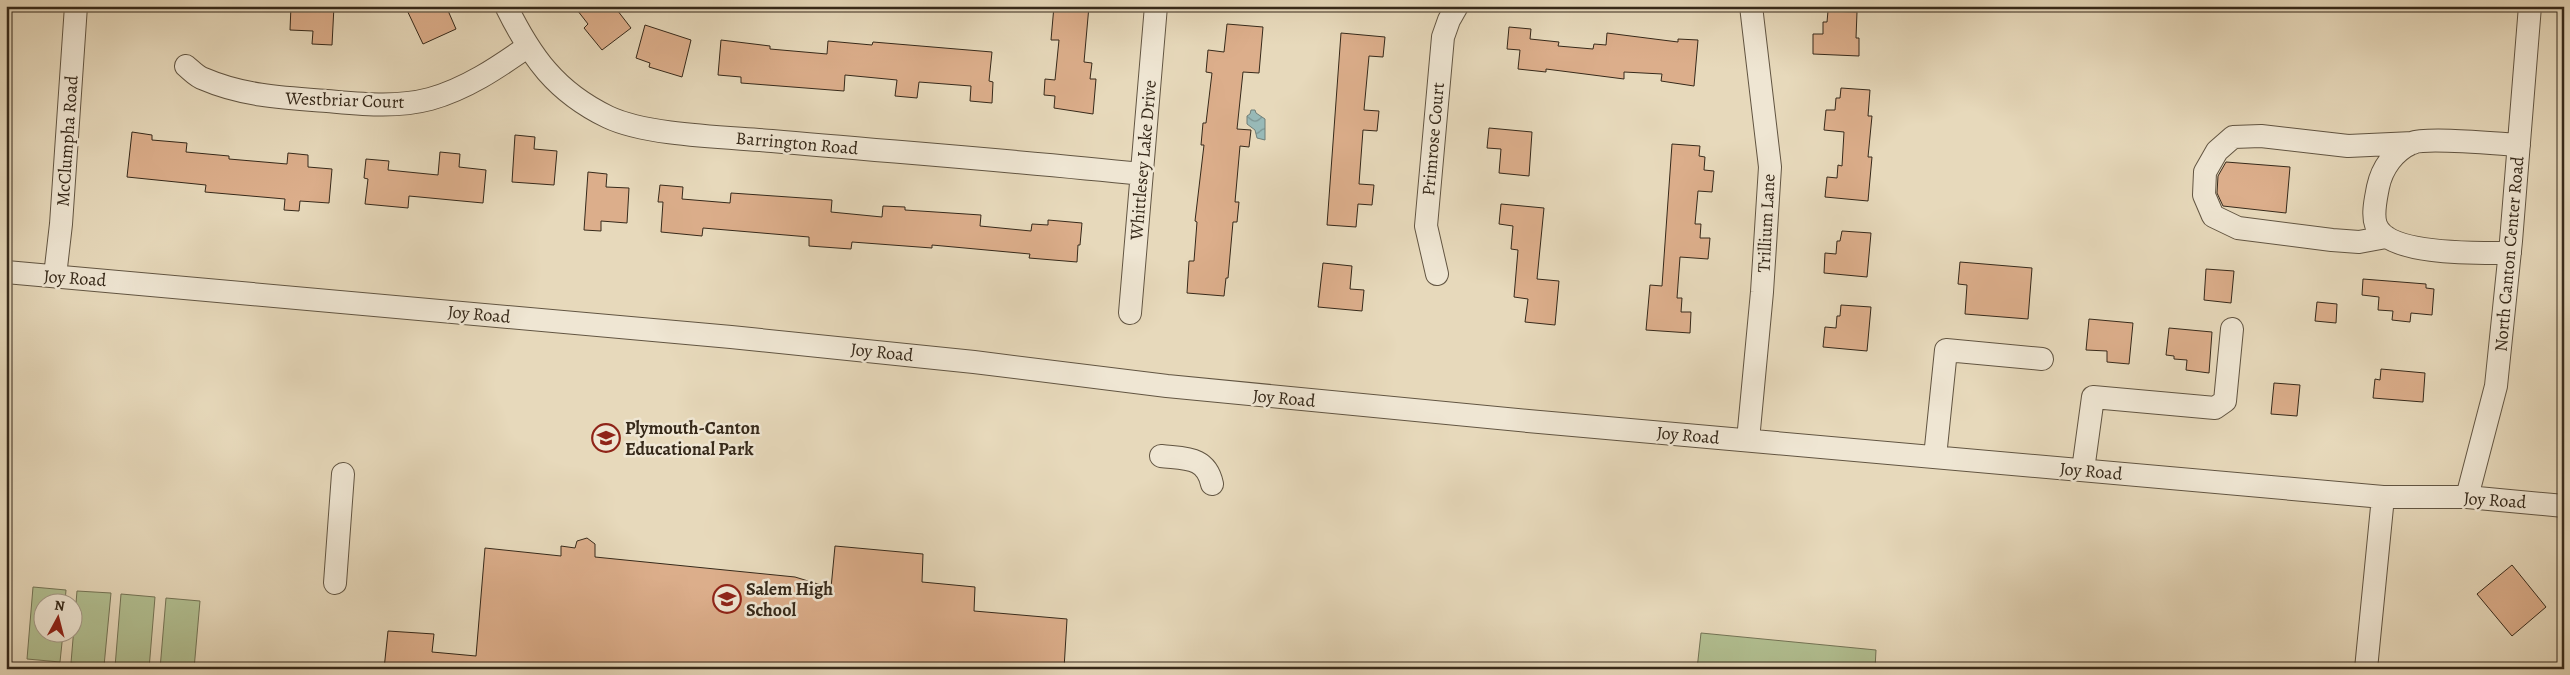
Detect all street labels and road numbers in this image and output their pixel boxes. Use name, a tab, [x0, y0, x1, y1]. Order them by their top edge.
street label: McClumpha Road	[50, 74, 84, 207]
street label: Whittlesey Lake Drive	[1124, 79, 1162, 242]
street label: Primrose Court	[1416, 81, 1450, 197]
street label: Westbriar Court	[284, 86, 405, 114]
street label: Barrington Road	[735, 126, 859, 160]
street label: North Canton Center Road	[2488, 155, 2530, 353]
street label: Trillium Lane	[1751, 173, 1781, 273]
street label: Joy Road	[43, 264, 108, 292]
street label: Joy Road	[447, 299, 512, 329]
street label: Joy Road	[849, 337, 915, 367]
street label: Joy Road	[1252, 383, 1317, 413]
street label: Joy Road	[1656, 420, 1721, 450]
street label: Joy Road	[2059, 456, 2124, 486]
street label: Joy Road	[2463, 486, 2528, 514]

